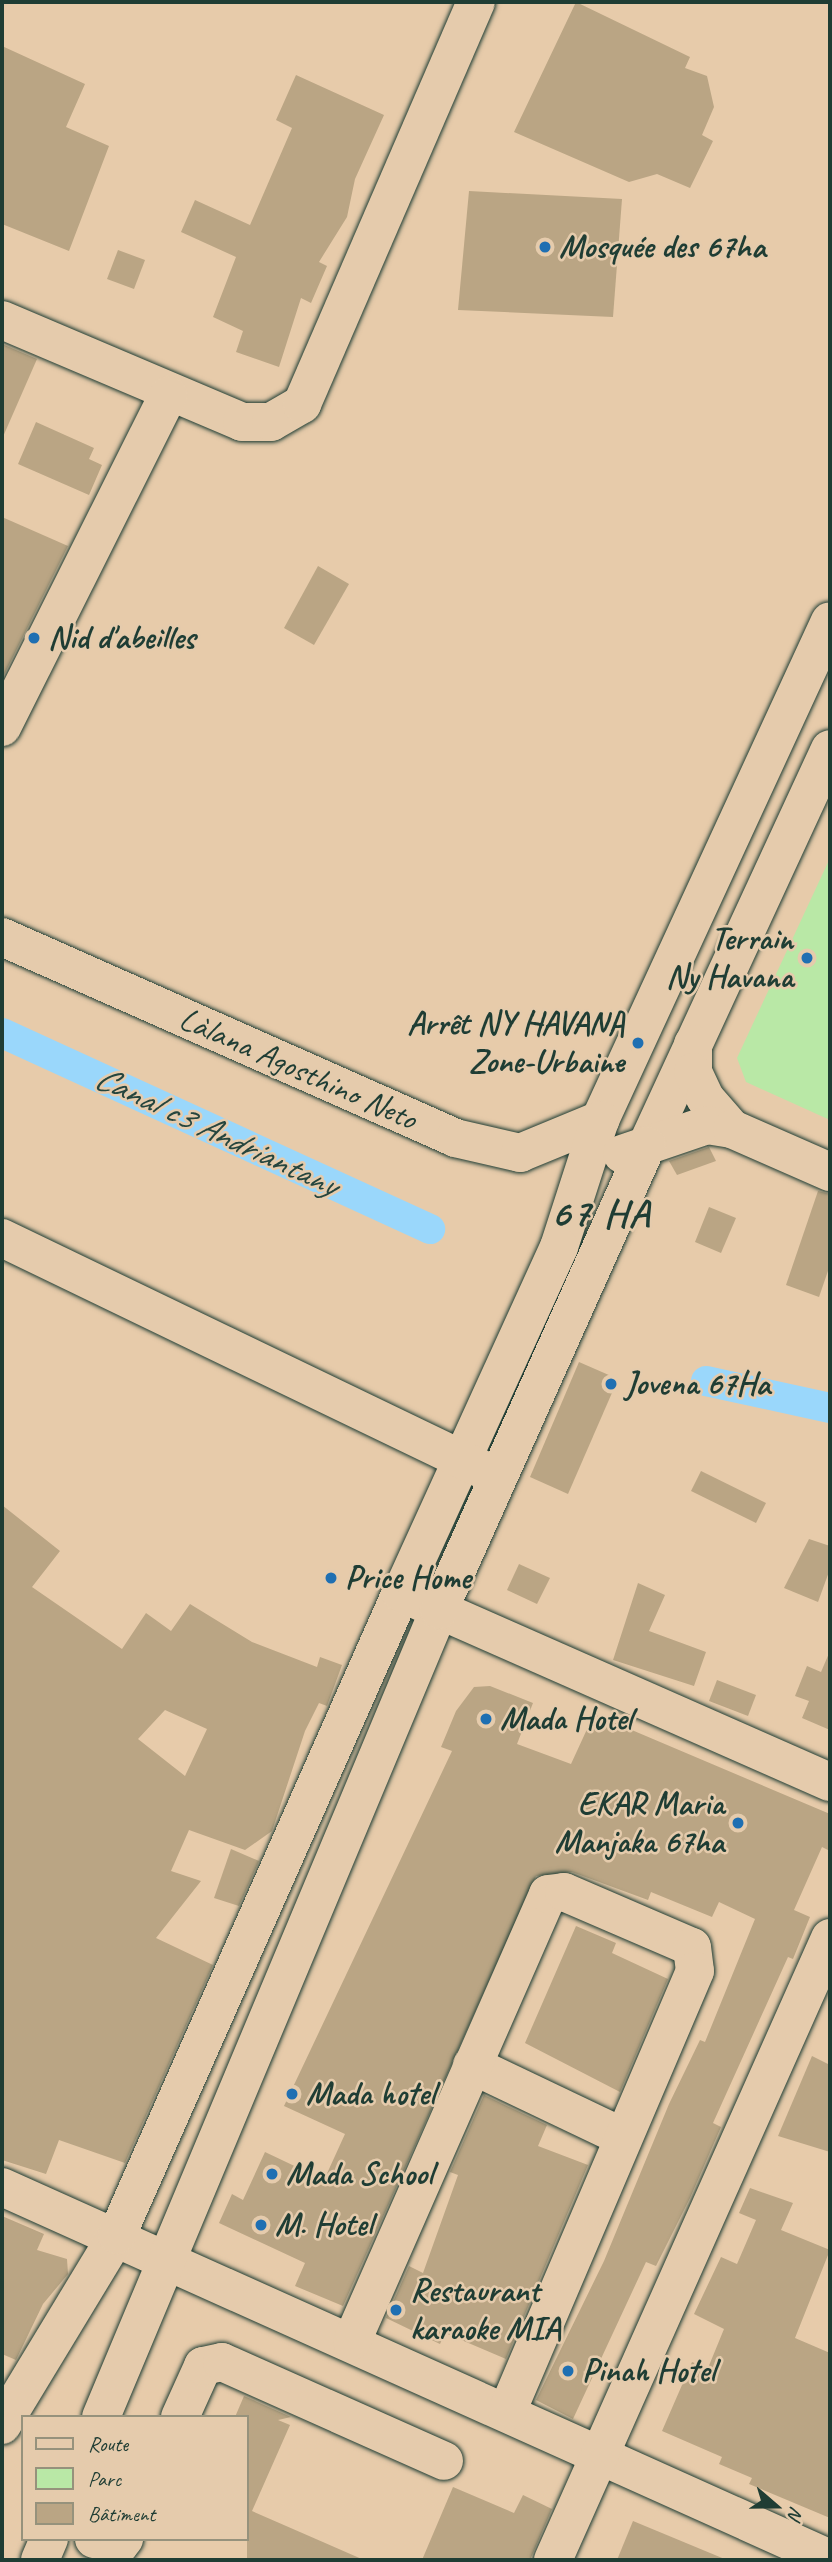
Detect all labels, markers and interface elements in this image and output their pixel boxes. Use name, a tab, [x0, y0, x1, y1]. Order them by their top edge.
place label: Mosquée des 67ha	[559, 227, 765, 267]
marker: Mosquée des 67ha	[537, 239, 553, 255]
place label: Nid d'abeilles	[48, 618, 195, 658]
marker: Nid d'abeilles	[26, 630, 42, 646]
place label: Terrain Ny Havana	[667, 919, 793, 997]
marker: Terrain Ny Havana	[799, 950, 815, 966]
street label: Làlana Agosthino Neto	[173, 999, 423, 1139]
place label: Arrêt NY HAVANA Zone-Urbaine	[408, 1004, 624, 1082]
marker: Arrêt NY HAVANA Zone-Urbaine	[630, 1035, 646, 1051]
water label: Canal c3 Andriantany	[88, 1057, 344, 1205]
district label: 67 HA	[552, 1189, 650, 1237]
place label: Jovena 67Ha	[625, 1364, 770, 1404]
marker: Jovena 67Ha	[603, 1376, 619, 1392]
place label: Price Home	[345, 1558, 471, 1598]
marker: Price Home	[323, 1570, 339, 1586]
place label: Mada Hotel	[500, 1699, 632, 1739]
marker: Mada Hotel	[478, 1711, 494, 1727]
place label: EKAR Maria Manjaka 67ha	[555, 1784, 724, 1862]
marker: EKAR Maria Manjaka 67ha	[730, 1815, 746, 1831]
place label: Mada hotel	[306, 2074, 435, 2114]
marker: Mada hotel	[284, 2086, 300, 2102]
place label: Mada School	[286, 2154, 432, 2194]
marker: Mada School	[264, 2166, 280, 2182]
place label: M. Hotel	[275, 2205, 372, 2245]
marker: M. Hotel	[253, 2217, 269, 2233]
place label: Restaurant karaoke MIA	[410, 2271, 560, 2349]
marker: Restaurant karaoke MIA	[388, 2302, 404, 2318]
place label: Pinah Hotel	[582, 2351, 715, 2391]
marker: Pinah Hotel	[560, 2363, 576, 2379]
legend	[21, 2415, 248, 2541]
text: Route	[88, 2431, 128, 2457]
text: Parc	[88, 2466, 121, 2492]
north arrow	[741, 2471, 811, 2541]
text: Bâtiment	[88, 2501, 155, 2527]
text: N	[782, 2504, 809, 2523]

